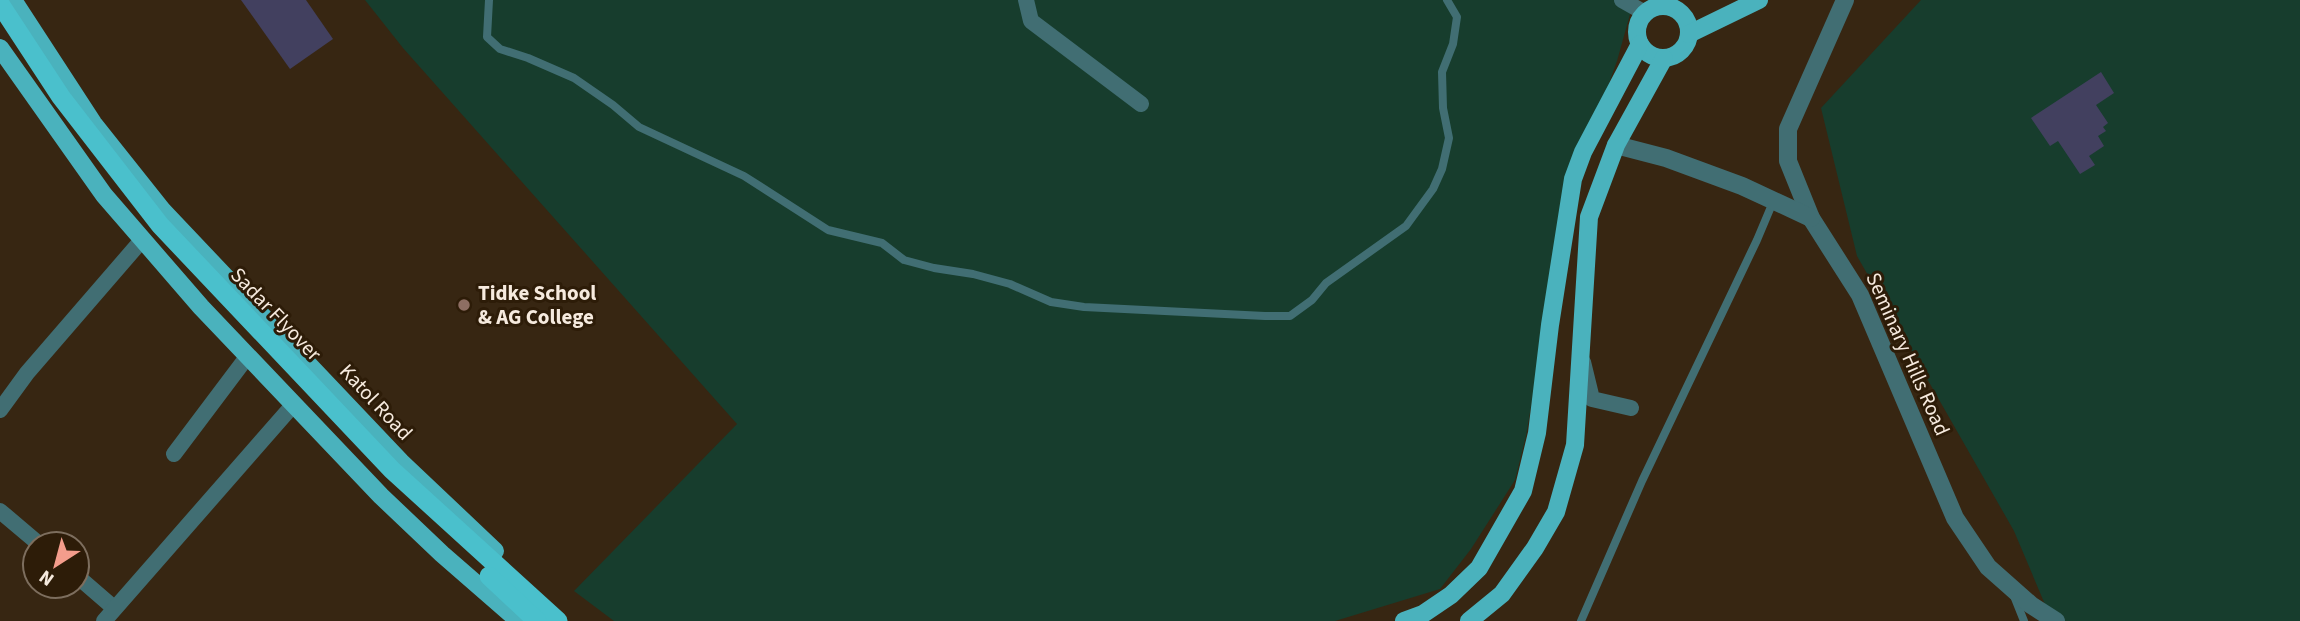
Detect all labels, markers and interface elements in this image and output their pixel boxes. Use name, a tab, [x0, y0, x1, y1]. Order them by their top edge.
street label: Sadar Flyover	[224, 261, 329, 368]
street label: Seminary Hills Road	[1859, 268, 1957, 440]
place label: Tidke School & AG College	[478, 278, 596, 332]
marker: Tidke School & AG College	[456, 297, 472, 313]
street label: Katol Road	[333, 357, 419, 447]
north arrow	[21, 530, 91, 600]
text: N	[34, 563, 60, 592]

